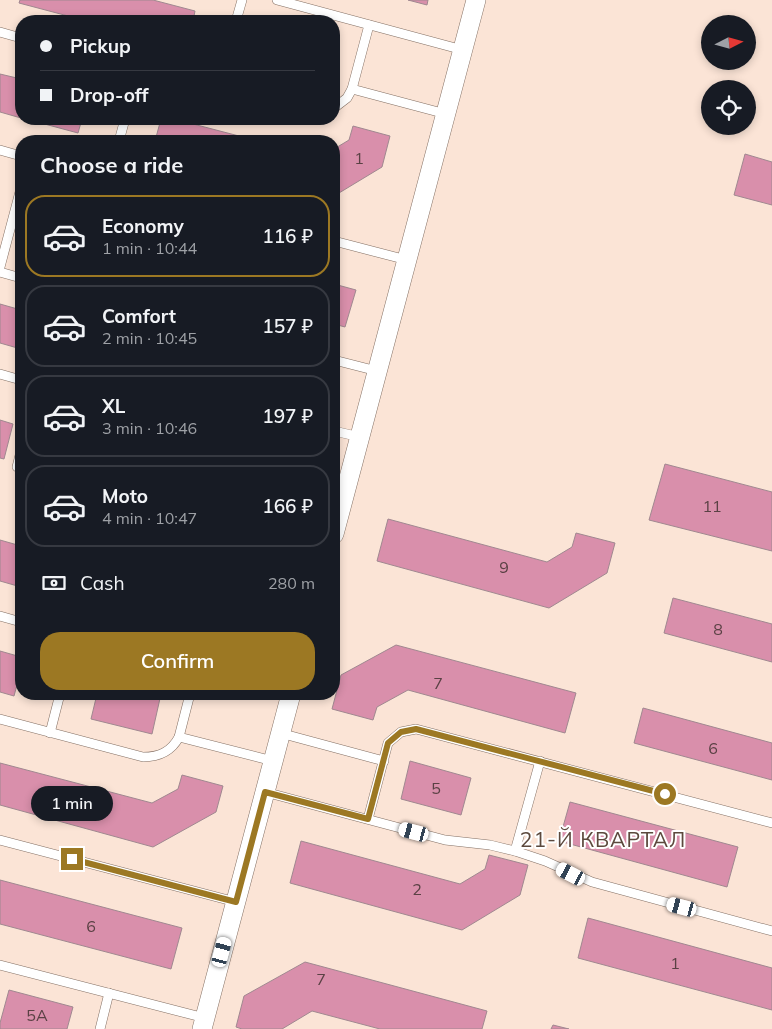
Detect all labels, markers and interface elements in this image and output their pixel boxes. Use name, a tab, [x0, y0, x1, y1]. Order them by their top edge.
north arrow	[701, 15, 756, 70]
map controls	[701, 15, 756, 135]
text: Pickup	[70, 34, 131, 58]
button: locate	[701, 80, 756, 135]
text: Drop-off	[70, 83, 148, 107]
house number: 1	[354, 148, 364, 168]
text: Choose a ride	[40, 151, 183, 179]
icon: car	[42, 214, 87, 259]
text: Economy	[102, 214, 184, 238]
text: 116 ₽	[262, 224, 313, 248]
text: 1 min · 10:44	[102, 238, 197, 258]
icon: car	[42, 304, 87, 349]
text: Comfort	[102, 304, 176, 328]
text: 157 ₽	[262, 314, 313, 338]
text: 2 min · 10:45	[102, 328, 197, 348]
icon: car	[42, 394, 87, 439]
text: XL	[102, 394, 125, 418]
text: 197 ₽	[262, 404, 313, 428]
text: 3 min · 10:46	[102, 418, 197, 438]
icon: car	[42, 484, 87, 529]
text: Moto	[102, 484, 148, 508]
text: 166 ₽	[262, 494, 313, 518]
house number: 11	[702, 496, 722, 516]
text: 4 min · 10:47	[102, 508, 197, 528]
house number: 9	[499, 557, 509, 577]
icon: cash	[40, 569, 68, 597]
text: Cash	[80, 571, 125, 595]
text: 280 m	[268, 573, 315, 593]
house number: 8	[713, 619, 723, 639]
button: Confirm	[40, 632, 315, 690]
house number: 7	[433, 673, 443, 693]
house number: 6	[708, 738, 718, 758]
house number: 5	[431, 778, 441, 798]
route start	[654, 783, 676, 805]
callout: 1 min	[31, 786, 113, 822]
text: 1 min	[51, 793, 93, 813]
car	[397, 821, 430, 843]
district label: 21-Й КВАРТАЛ	[520, 826, 686, 852]
route end	[61, 848, 83, 870]
car	[554, 861, 587, 887]
house number: 2	[412, 879, 422, 899]
car	[665, 896, 698, 918]
house number: 6	[86, 916, 96, 936]
car	[210, 936, 233, 968]
house number: 1	[670, 953, 680, 973]
house number: 7	[316, 969, 326, 989]
house number: 5А	[26, 1005, 48, 1025]

